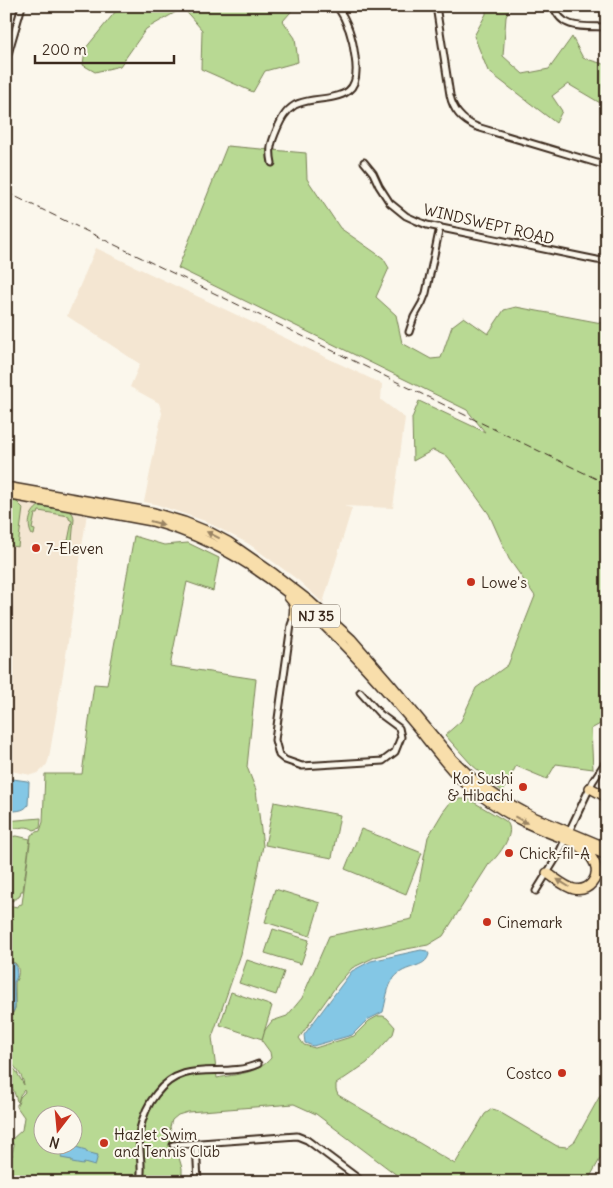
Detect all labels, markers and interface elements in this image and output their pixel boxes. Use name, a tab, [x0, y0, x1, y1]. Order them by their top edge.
scale bar	[35, 32, 174, 64]
text: 200 m	[42, 40, 87, 59]
street label: WINDSWEPT ROAD	[422, 200, 556, 248]
one-way arrow	[150, 519, 165, 527]
one-way arrow	[206, 531, 221, 539]
place label: 7-Eleven	[46, 539, 104, 558]
marker: 7-Eleven	[30, 542, 42, 554]
place label: Lowe's	[481, 573, 527, 592]
marker: Lowe's	[465, 576, 477, 588]
road number: NJ 35	[292, 604, 340, 628]
place label: Koi Sushi & Hibachi	[447, 769, 513, 805]
marker: Koi Sushi & Hibachi	[517, 781, 529, 793]
one-way arrow	[514, 816, 529, 824]
place label: Chick-fil-A	[519, 844, 590, 863]
marker: Chick-fil-A	[503, 847, 515, 859]
one-way arrow	[556, 879, 570, 888]
place label: Cinemark	[497, 913, 563, 932]
marker: Cinemark	[481, 916, 493, 928]
place label: Costco	[506, 1064, 552, 1083]
marker: Costco	[556, 1067, 568, 1079]
north arrow	[32, 1106, 82, 1156]
place label: Hazlet Swim and Tennis Club	[114, 1125, 220, 1161]
text: N	[47, 1133, 62, 1152]
marker: Hazlet Swim and Tennis Club	[98, 1137, 110, 1149]

